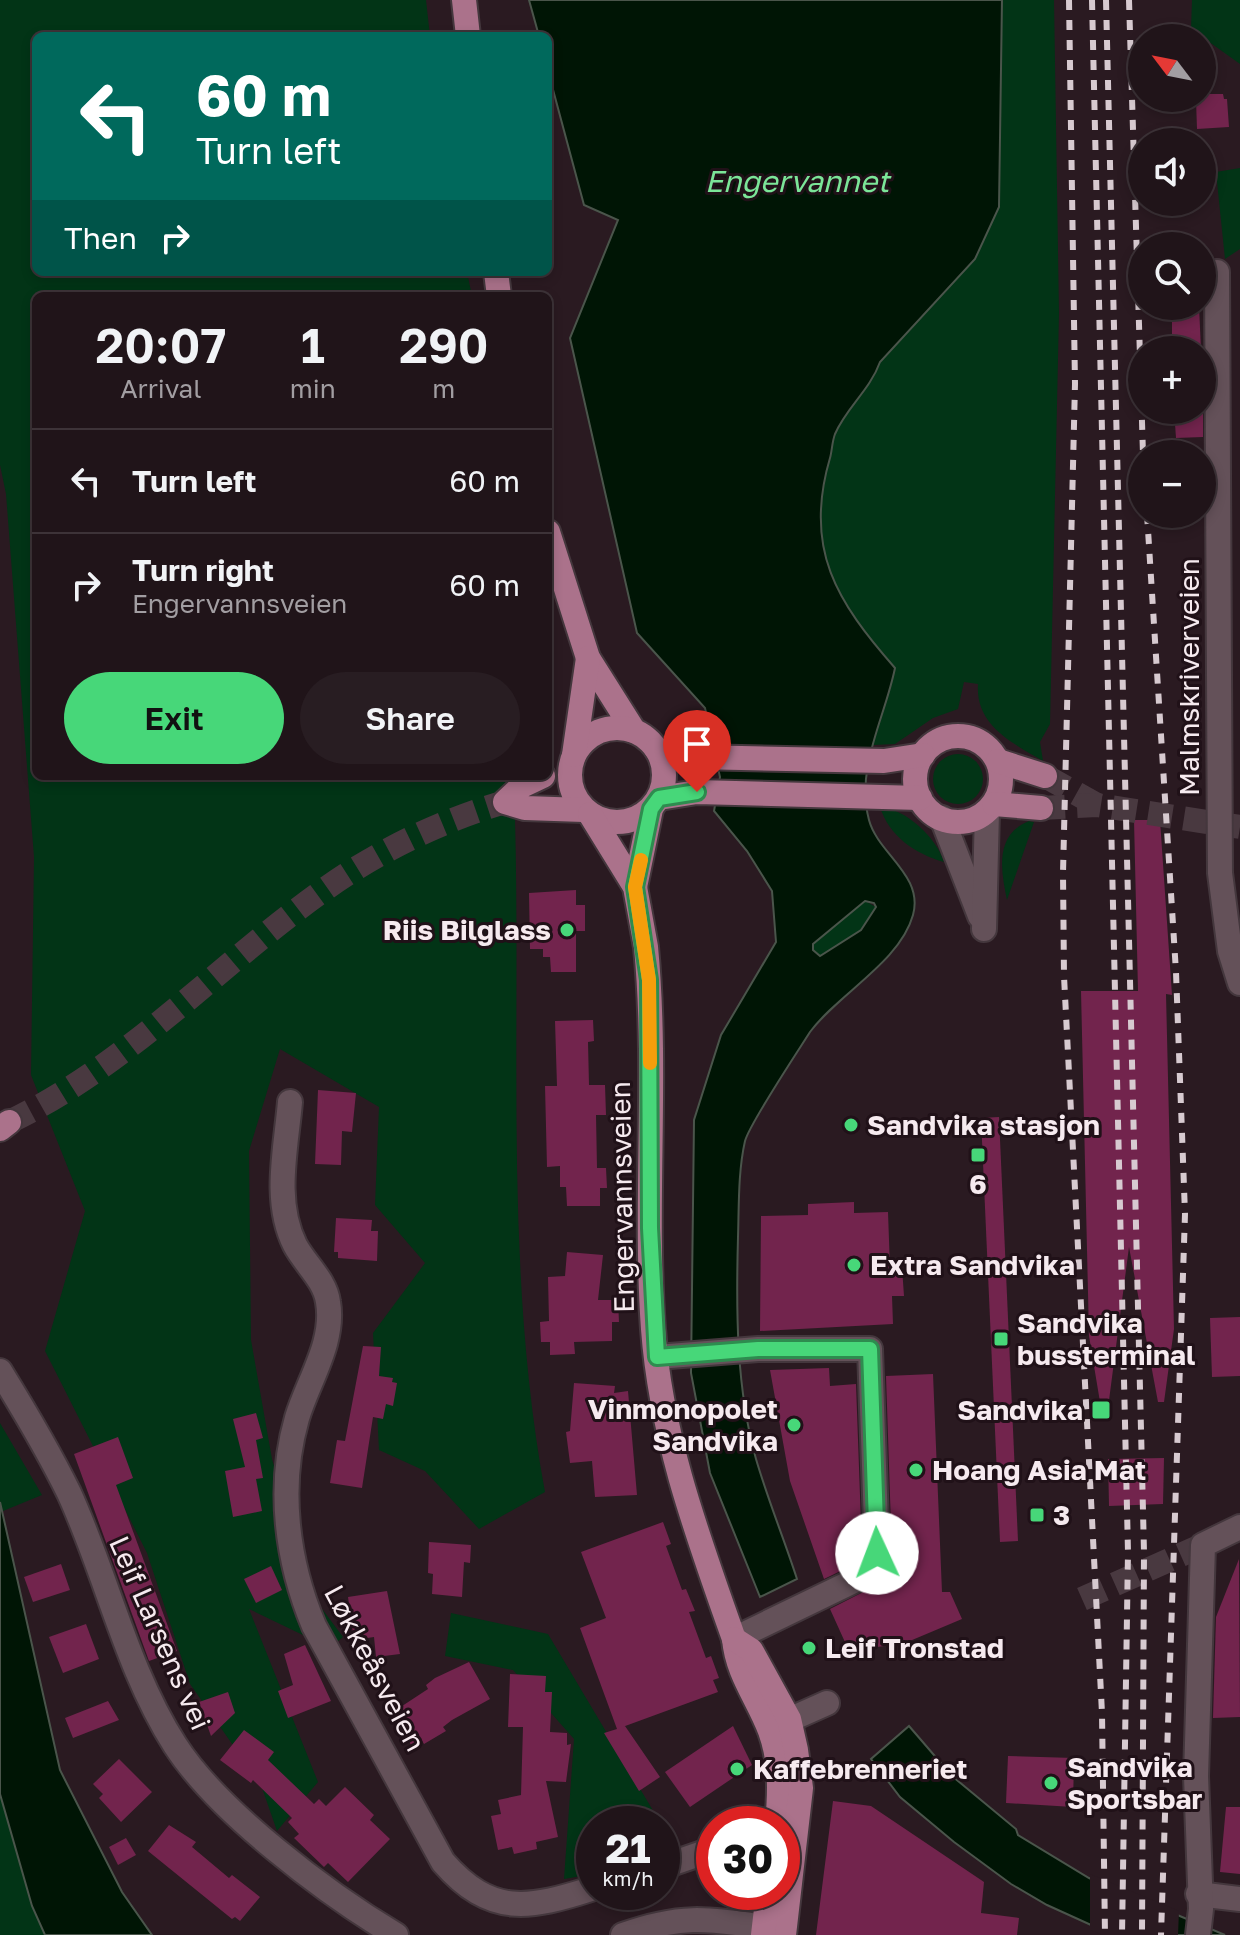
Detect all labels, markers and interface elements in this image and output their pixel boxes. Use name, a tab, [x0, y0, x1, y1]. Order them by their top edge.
north arrow	[1128, 24, 1216, 112]
map controls	[1128, 24, 1216, 528]
text: 60 m	[196, 61, 331, 128]
icon: left	[64, 64, 168, 168]
button: sound	[1128, 128, 1216, 216]
text: Turn left	[196, 129, 342, 172]
water label: Engervannet	[705, 163, 892, 199]
icon: right	[153, 216, 197, 260]
text: Then	[64, 220, 137, 256]
button: search	[1128, 232, 1216, 320]
text: 20:07	[95, 316, 226, 374]
text: 1	[301, 316, 325, 374]
text: 290	[399, 316, 489, 374]
button: +	[1128, 336, 1216, 424]
text: Arrival	[120, 373, 202, 404]
text: min	[290, 373, 336, 404]
text: m	[432, 373, 455, 404]
button: −	[1128, 440, 1216, 528]
icon: left	[64, 459, 108, 503]
text: Turn left	[132, 463, 257, 499]
text: 60 m	[449, 463, 520, 499]
text: Turn right	[132, 552, 274, 588]
street label: Malmskriverveien	[1172, 558, 1205, 796]
icon: right	[64, 563, 108, 607]
text: 60 m	[449, 567, 520, 603]
text: Engervannsveien	[132, 588, 347, 619]
button: Exit	[64, 672, 284, 764]
button: Share	[300, 672, 520, 764]
pin	[663, 710, 731, 792]
icon: arrive	[675, 722, 719, 766]
place label: Riis Bilglass	[383, 913, 551, 946]
marker: Riis Bilglass	[558, 921, 576, 939]
street label: Engervannsveien	[603, 1081, 640, 1313]
place label: Sandvika stasjon	[867, 1108, 1100, 1141]
marker: Sandvika stasjon	[842, 1116, 860, 1134]
marker: 6	[969, 1146, 987, 1164]
place label: 6	[969, 1167, 987, 1200]
place label: Extra Sandvika	[870, 1248, 1075, 1281]
marker: Extra Sandvika	[845, 1256, 863, 1274]
place label: Sandvika bussterminal	[1017, 1306, 1195, 1371]
marker: Sandvika bussterminal	[992, 1330, 1010, 1348]
place label: Vinmonopolet Sandvika	[588, 1392, 778, 1457]
place label: Sandvika	[957, 1393, 1083, 1426]
marker: Sandvika	[1090, 1399, 1112, 1421]
marker: Vinmonopolet Sandvika	[785, 1416, 803, 1434]
place label: Hoang Asia Mat	[932, 1453, 1146, 1486]
marker: Hoang Asia Mat	[907, 1461, 925, 1479]
place label: 3	[1053, 1498, 1070, 1531]
marker: 3	[1028, 1506, 1046, 1524]
position arrow	[835, 1511, 919, 1595]
street label: Leif Larsens vei	[103, 1531, 218, 1735]
street label: Løkkeåsveien	[318, 1579, 433, 1756]
place label: Leif Tronstad	[825, 1631, 1004, 1664]
marker: Leif Tronstad	[800, 1639, 818, 1657]
place label: Sandvika Sportsbar	[1067, 1750, 1203, 1815]
place label: Kaffebrenneriet	[753, 1752, 967, 1785]
marker: Kaffebrenneriet	[728, 1760, 746, 1778]
marker: Sandvika Sportsbar	[1042, 1774, 1060, 1792]
speed limit sign: 30	[696, 1806, 800, 1910]
text: 21	[606, 1824, 651, 1872]
text: km/h	[603, 1866, 653, 1890]

